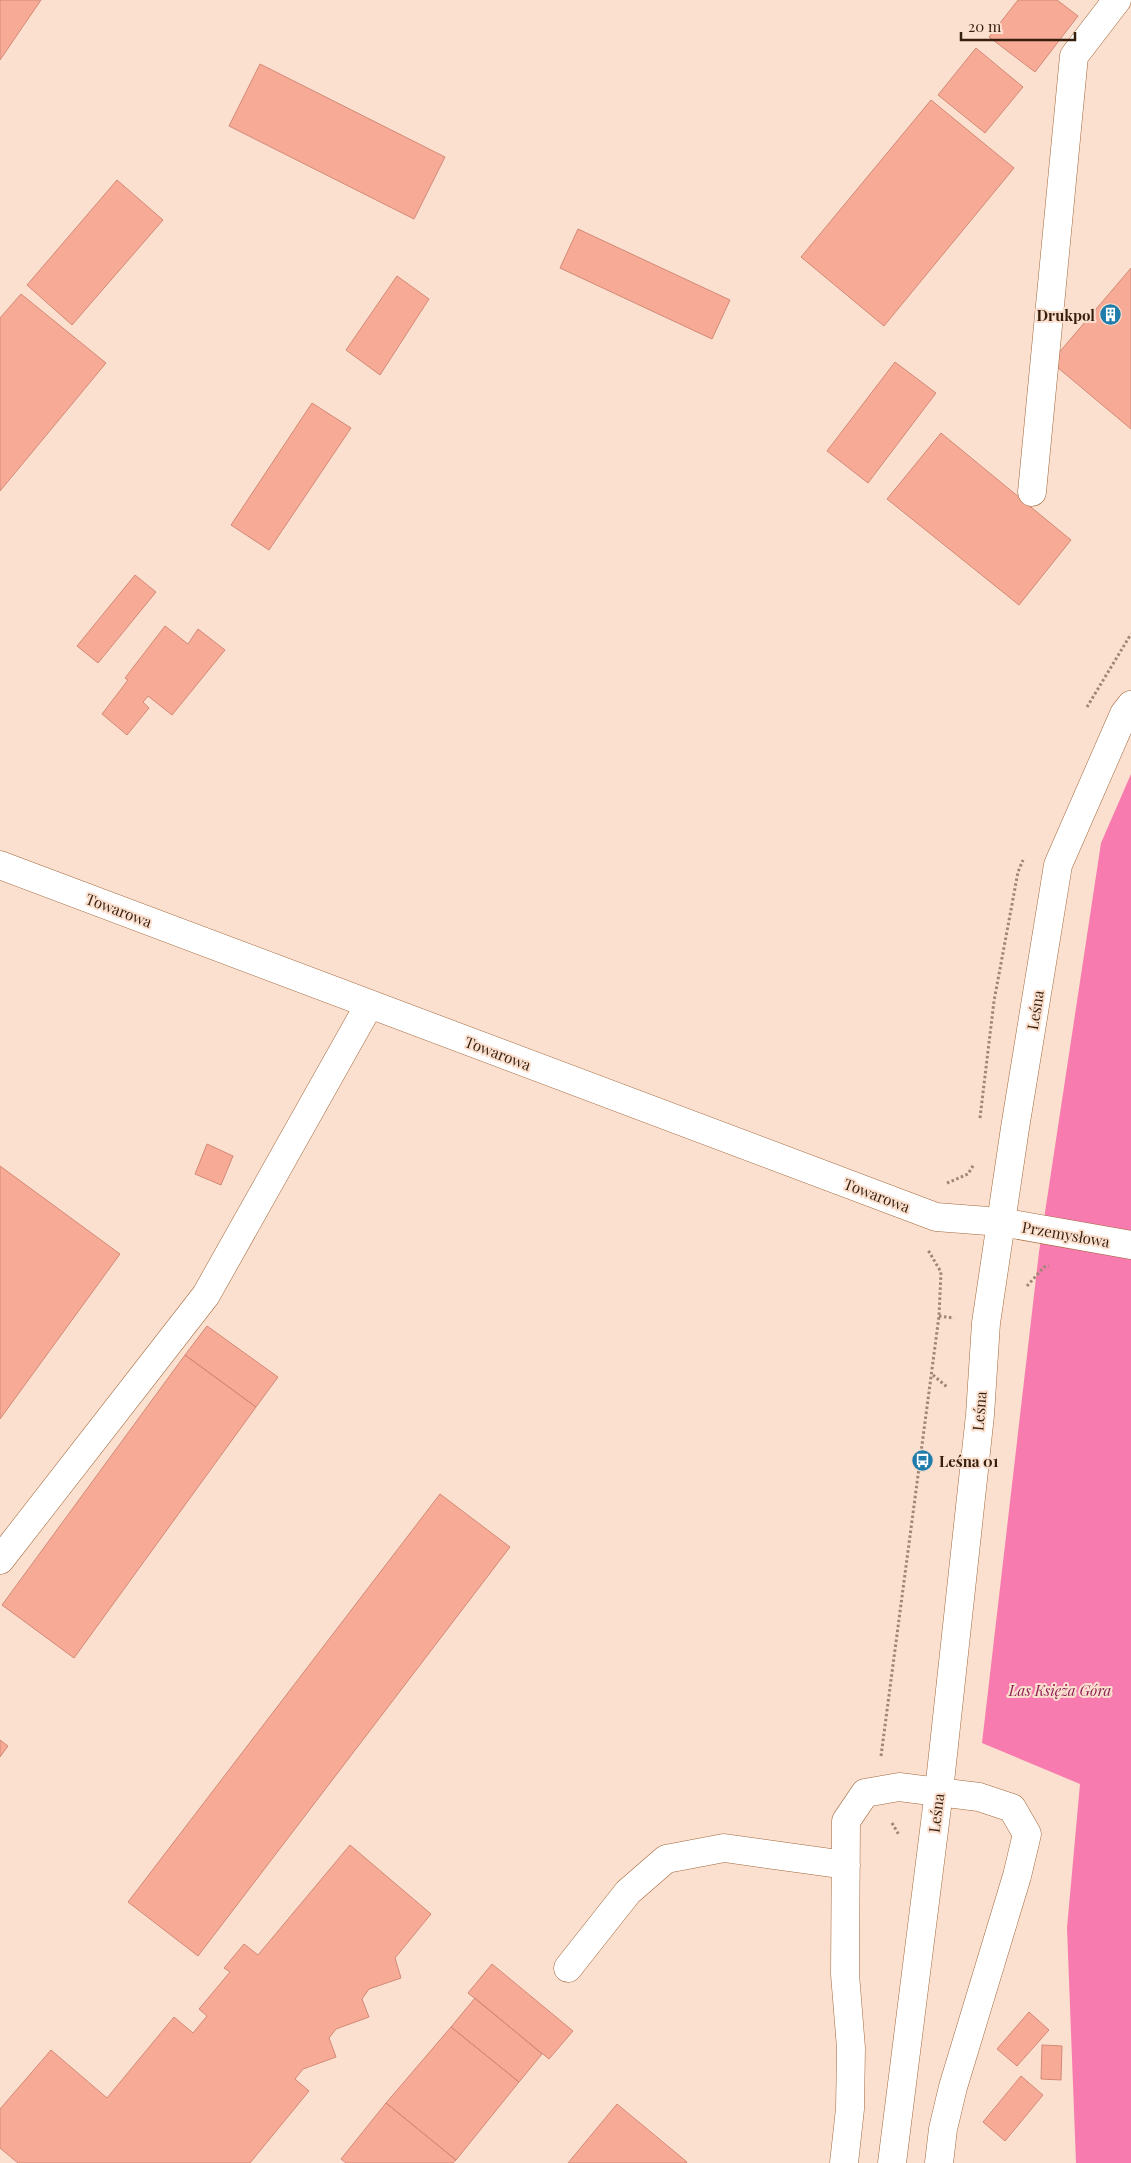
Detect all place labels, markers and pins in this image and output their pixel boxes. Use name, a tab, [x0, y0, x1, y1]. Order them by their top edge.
building icon: Drukpol	[1099, 303, 1123, 327]
place label: Drukpol	[1036, 305, 1095, 325]
bus stop icon: Leśna 01	[911, 1449, 935, 1473]
place label: Leśna 01	[939, 1451, 999, 1471]

